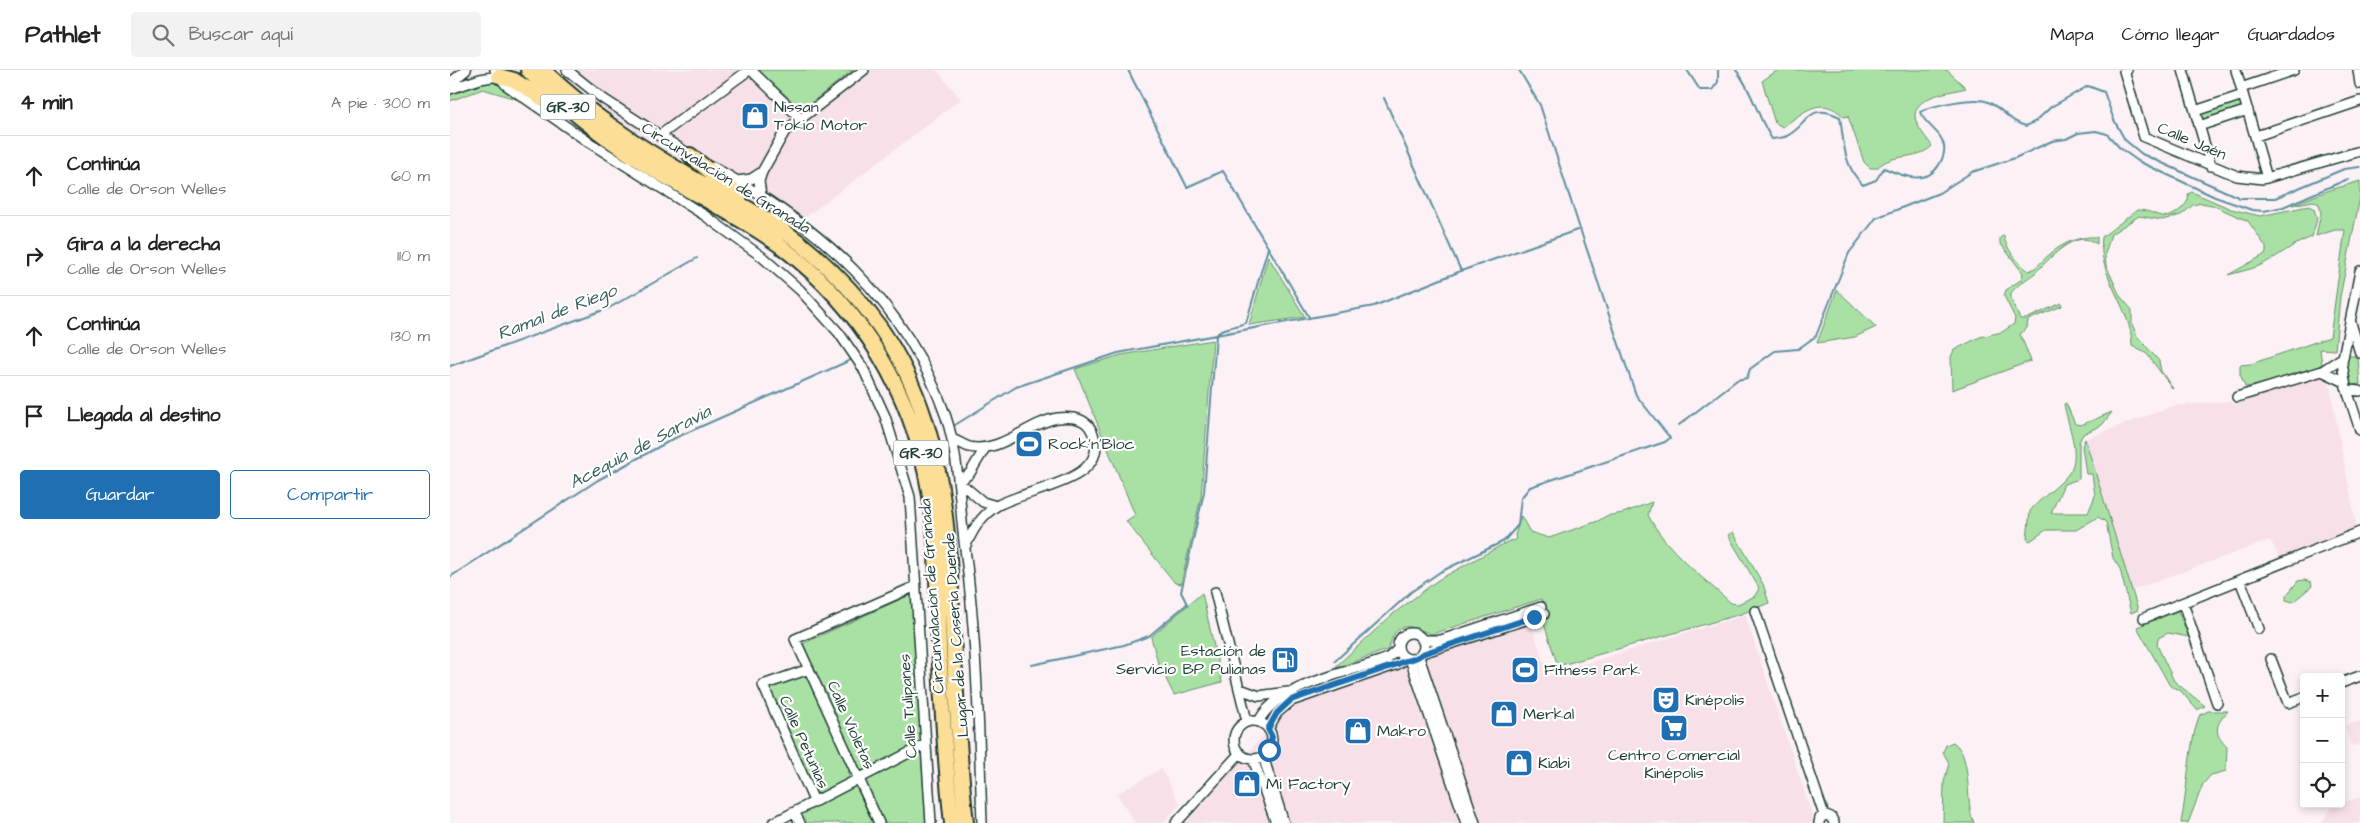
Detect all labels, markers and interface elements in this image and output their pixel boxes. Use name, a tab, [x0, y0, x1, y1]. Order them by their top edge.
search box	[131, 12, 481, 57]
text: Pathlet	[25, 18, 101, 52]
icon: search	[149, 21, 177, 49]
text: Buscar aquí	[189, 21, 293, 48]
text: Mapa	[2050, 22, 2094, 47]
text: Cómo llegar	[2122, 22, 2220, 47]
text: Guardados	[2248, 22, 2335, 47]
text: 4 min	[20, 88, 73, 117]
text: A pie · 300 m	[331, 92, 430, 114]
road number: GR-30	[540, 94, 596, 120]
place label: Nissan Tokio Motor	[774, 96, 867, 136]
shop icon: Nissan Tokio Motor	[740, 101, 770, 131]
street label: Circunvalación de Granada	[637, 117, 815, 239]
street label: Calle Jaén	[2154, 117, 2230, 165]
text: Continúa	[67, 151, 140, 178]
icon: ahead	[20, 162, 48, 190]
text: 60 m	[391, 165, 430, 187]
text: Calle de Orson Welles	[67, 178, 226, 200]
text: Gira a la derecha	[67, 231, 220, 258]
icon: right	[20, 242, 48, 270]
text: 110 m	[397, 245, 430, 267]
text: Calle de Orson Welles	[67, 258, 226, 280]
water label: Ramal de Riego	[494, 277, 622, 347]
text: Continúa	[67, 311, 140, 338]
icon: ahead	[20, 322, 48, 350]
text: 130 m	[391, 325, 430, 347]
text: Calle de Orson Welles	[67, 338, 226, 360]
water label: Acequia de Saravia	[565, 399, 716, 495]
icon: arrive	[20, 402, 48, 430]
text: Llegada al destino	[67, 402, 220, 429]
sports icon: Rock'n'Bloc	[1014, 429, 1044, 459]
place label: Rock'n'Bloc	[1048, 433, 1135, 455]
road number: GR-30	[894, 440, 948, 466]
button: Guardar	[20, 470, 220, 519]
button: Compartir	[230, 470, 430, 519]
street label: Circunvalación de Granada	[914, 498, 950, 694]
street label: Lugar de la Caseria Duende	[938, 532, 975, 738]
route end	[1523, 606, 1546, 629]
place label: Estación de Servicio BP Pulianas	[1116, 640, 1266, 680]
fuel station icon: Estación de Servicio BP Pulianas	[1270, 645, 1300, 675]
street label: Calle Tulipanes	[893, 653, 923, 759]
sports icon: Fitness Park	[1510, 655, 1540, 685]
place label: Fitness Park	[1544, 659, 1640, 681]
map controls	[2300, 673, 2345, 808]
button: +	[2300, 673, 2345, 718]
street label: Calle Violetas	[822, 677, 880, 773]
theatre icon: Kinépolis	[1651, 685, 1681, 715]
place label: Kinépolis	[1685, 689, 1745, 711]
street label: Calle Petunias	[774, 692, 834, 792]
shop icon: Merkal	[1489, 699, 1519, 729]
place label: Merkal	[1523, 703, 1574, 725]
supermarket icon: Centro Comercial Kinépolis	[1659, 713, 1689, 743]
shop icon: Makro	[1343, 716, 1373, 746]
button: −	[2300, 718, 2345, 763]
place label: Makro	[1377, 720, 1426, 742]
route start	[1258, 739, 1281, 762]
place label: Centro Comercial Kinépolis	[1608, 744, 1740, 784]
shop icon: Kiabi	[1504, 748, 1534, 778]
place label: Kiabi	[1538, 752, 1570, 774]
button: locate	[2300, 763, 2345, 808]
shop icon: Mi Factory	[1232, 769, 1262, 799]
place label: Mi Factory	[1266, 773, 1351, 796]

